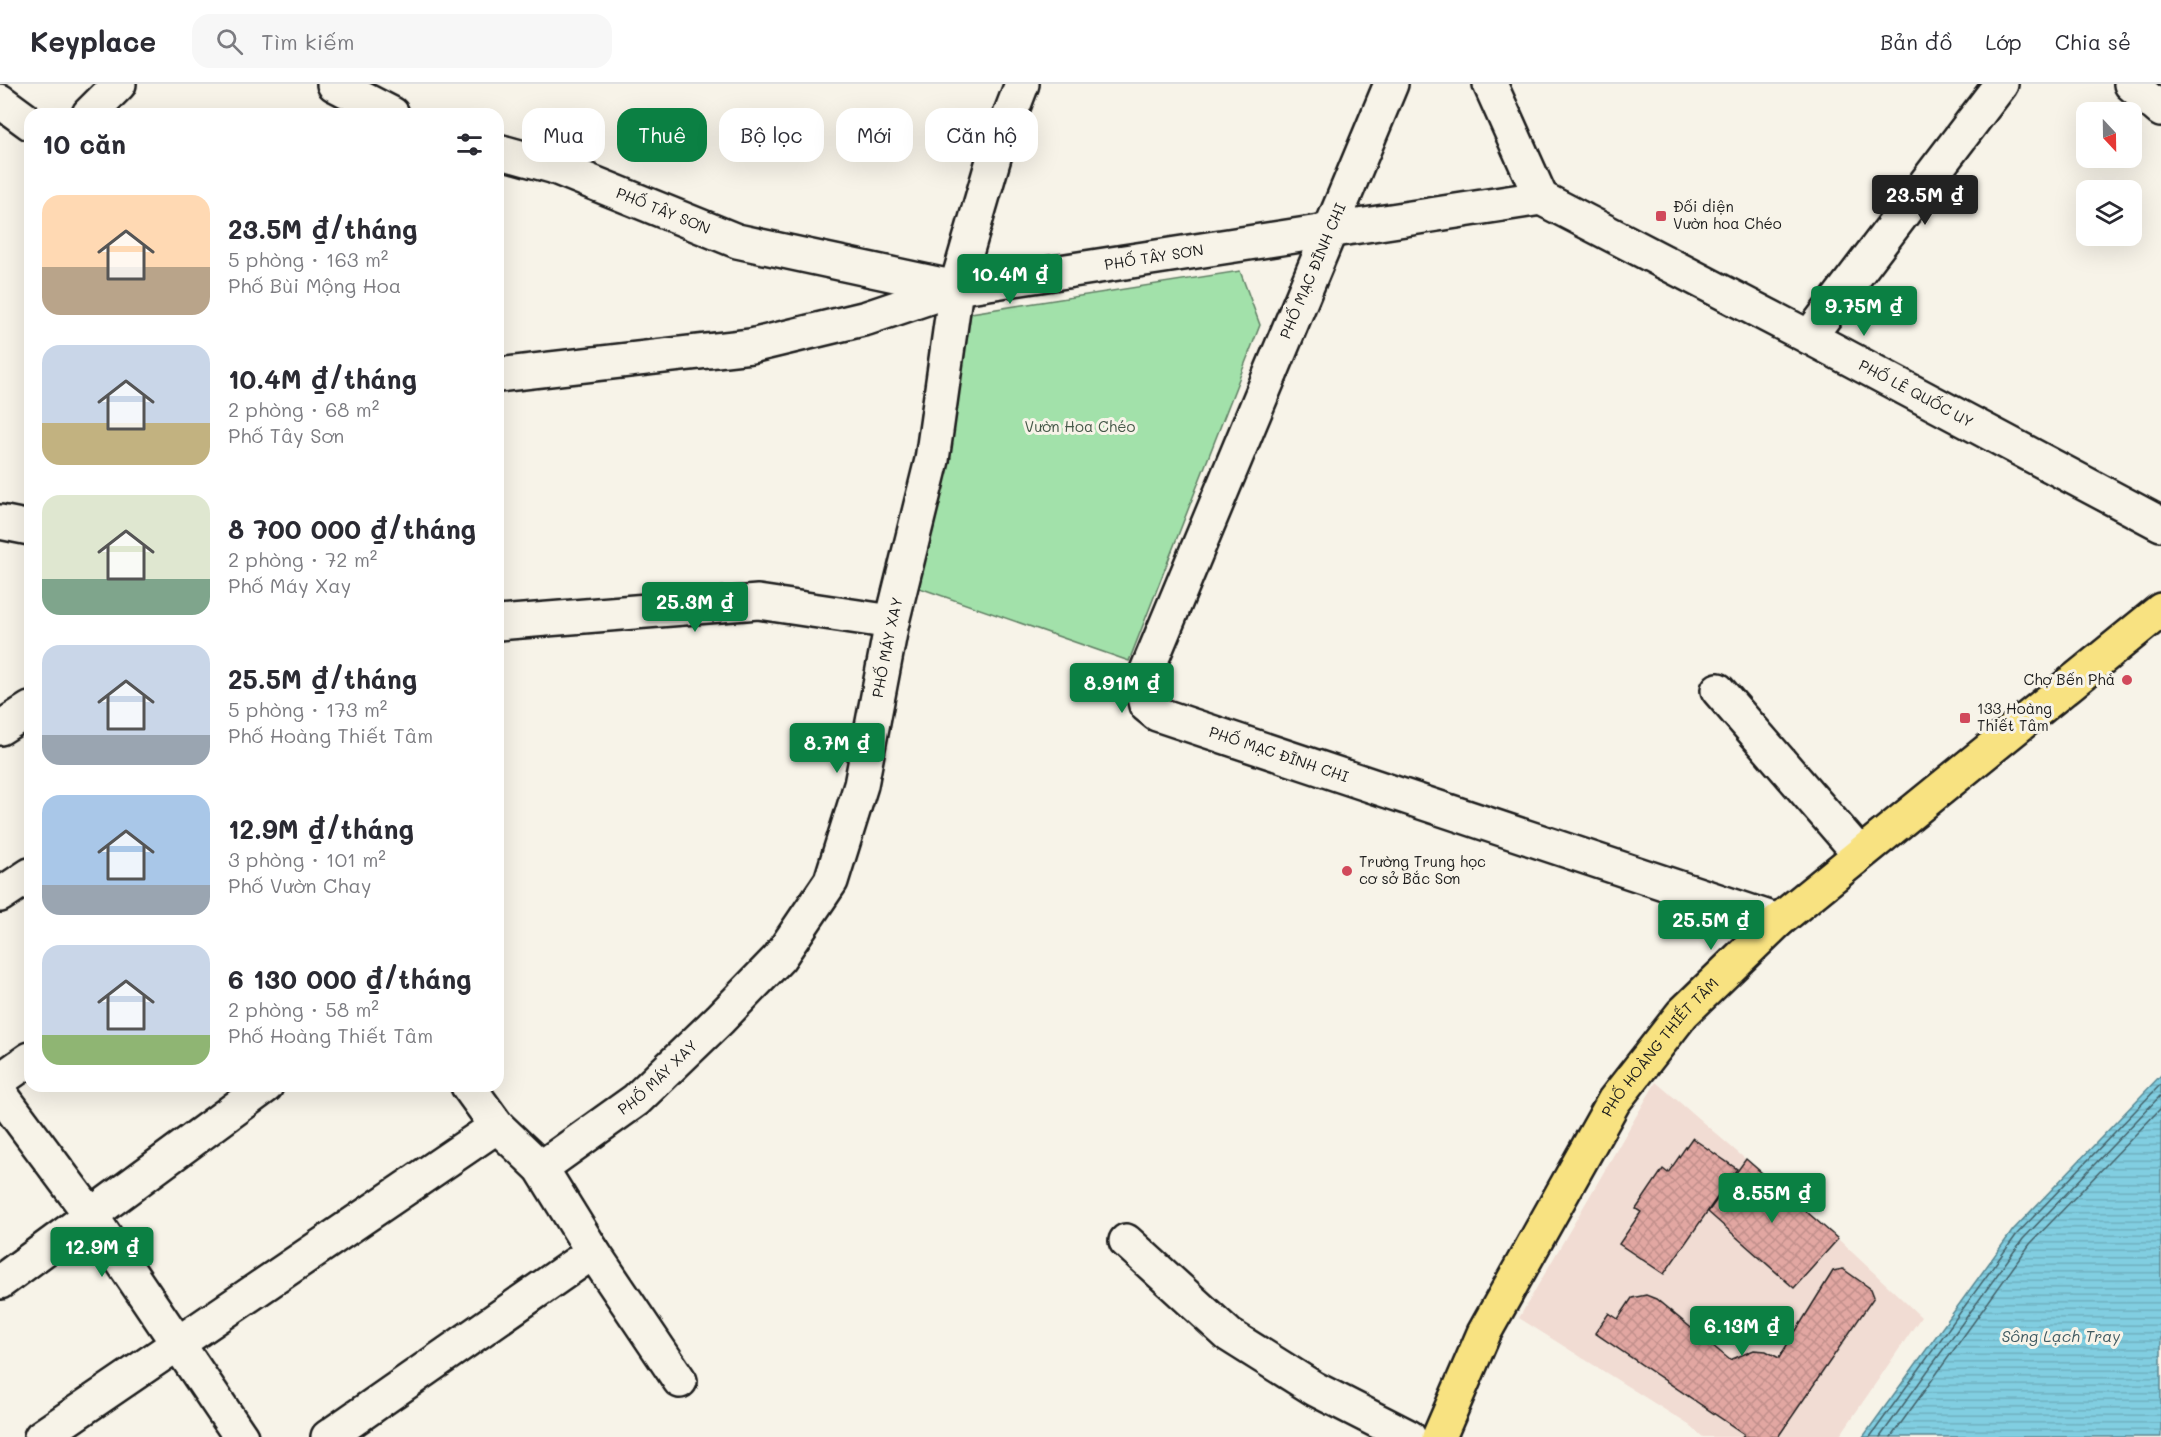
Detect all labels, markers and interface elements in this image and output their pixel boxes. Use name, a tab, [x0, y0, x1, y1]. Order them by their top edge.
search box	[192, 14, 612, 68]
text: Keyplace	[30, 23, 156, 59]
icon: search	[213, 25, 246, 58]
text: Tìm kiếm	[261, 27, 354, 56]
text: Bản đồ	[1880, 28, 1952, 55]
text: Lớp	[1985, 28, 2022, 55]
text: Chia sẻ	[2055, 28, 2131, 55]
north arrow	[2076, 102, 2142, 168]
map controls	[2076, 102, 2142, 246]
chip: Mua	[522, 108, 605, 162]
chip: Thuê	[617, 108, 707, 162]
chip: Bộ lọc	[719, 108, 824, 162]
chip: Mới	[836, 108, 913, 162]
chip: Căn hộ	[925, 108, 1038, 162]
text: 10 căn	[42, 127, 126, 161]
icon: filters	[453, 128, 486, 161]
pin: 23.5M ₫	[1870, 175, 1980, 226]
button: layers	[2076, 180, 2142, 246]
text: 23.5M ₫	[1886, 181, 1964, 207]
street label: PHỐ TÂY SƠN	[613, 182, 714, 238]
place label: Đối diện Vườn hoa Chéo	[1673, 196, 1782, 233]
street label: PHỐ MẠC ĐĨNH CHI	[1274, 199, 1350, 341]
marker: Đối diện Vườn hoa Chéo	[1654, 209, 1668, 223]
text: 23.5M ₫/tháng	[228, 212, 418, 246]
icon: home	[90, 219, 162, 291]
street label: PHỐ TÂY SƠN	[1103, 239, 1205, 274]
text: 5 phòng · 163 m²	[228, 246, 388, 272]
pin: 10.4M ₫	[955, 254, 1065, 305]
text: 10.4M ₫	[971, 260, 1049, 286]
text: Phố Bùi Mộng Hoa	[228, 272, 401, 298]
pin: 9.75M ₫	[1809, 286, 1919, 337]
text: 9.75M ₫	[1825, 292, 1903, 318]
street label: PHỐ LÊ QUỐC UY	[1856, 354, 1977, 432]
text: 10.4M ₫/tháng	[228, 362, 417, 396]
icon: home	[90, 369, 162, 441]
text: 2 phòng · 68 m²	[228, 396, 379, 422]
park label: Vườn Hoa Chéo	[1025, 416, 1136, 436]
text: Phố Tây Sơn	[228, 422, 344, 448]
text: 8 700 000 ₫/tháng	[228, 512, 476, 546]
icon: home	[90, 519, 162, 591]
text: 2 phòng · 72 m²	[228, 546, 377, 572]
text: Phố Máy Xay	[228, 572, 351, 598]
pin: 25.3M ₫	[640, 582, 750, 633]
text: 25.3M ₫	[656, 588, 734, 614]
street label: PHỐ MÁY XAY	[867, 595, 907, 699]
text: 25.5M ₫/tháng	[228, 662, 417, 696]
pin: 8.91M ₫	[1067, 663, 1177, 714]
icon: home	[90, 669, 162, 741]
text: 8.91M ₫	[1084, 669, 1160, 695]
place label: Chợ Bến Phà	[2023, 669, 2115, 689]
marker: Chợ Bến Phà	[2120, 673, 2134, 687]
text: 5 phòng · 173 m²	[228, 696, 387, 722]
place label: 133 Hoàng Thiết Tâm	[1977, 698, 2052, 735]
marker: 133 Hoàng Thiết Tâm	[1958, 711, 1972, 725]
street label: PHỐ MẠC ĐĨNH CHI	[1207, 721, 1352, 786]
text: Phố Hoàng Thiết Tâm	[228, 722, 433, 748]
pin: 8.7M ₫	[788, 723, 886, 774]
text: 8.7M ₫	[804, 729, 870, 755]
text: 12.9M ₫/tháng	[228, 812, 414, 846]
icon: home	[90, 819, 162, 891]
text: 3 phòng · 101 m²	[228, 846, 386, 872]
place label: Trường Trung học cơ sở Bắc Sơn	[1359, 851, 1486, 888]
marker: Trường Trung học cơ sở Bắc Sơn	[1340, 864, 1354, 878]
text: Phố Vườn Chay	[228, 872, 371, 898]
pin: 25.5M ₫	[1656, 900, 1766, 951]
text: 25.5M ₫	[1672, 906, 1750, 932]
text: 6 130 000 ₫/tháng	[228, 962, 472, 996]
icon: home	[90, 969, 162, 1041]
street label: PHỐ HOÀNG THIẾT TÂM	[1596, 973, 1723, 1120]
text: 2 phòng · 58 m²	[228, 996, 379, 1022]
text: Phố Hoàng Thiết Tâm	[228, 1022, 433, 1048]
street label: PHỐ MÁY XAY	[613, 1035, 701, 1119]
pin: 8.55M ₫	[1717, 1173, 1827, 1224]
text: 8.55M ₫	[1733, 1179, 1811, 1205]
pin: 12.9M ₫	[47, 1227, 157, 1278]
text: 12.9M ₫	[64, 1233, 140, 1259]
pin: 6.13M ₫	[1687, 1306, 1797, 1357]
text: 6.13M ₫	[1704, 1312, 1780, 1338]
water label: Sông Lạch Tray	[2002, 1325, 2121, 1346]

